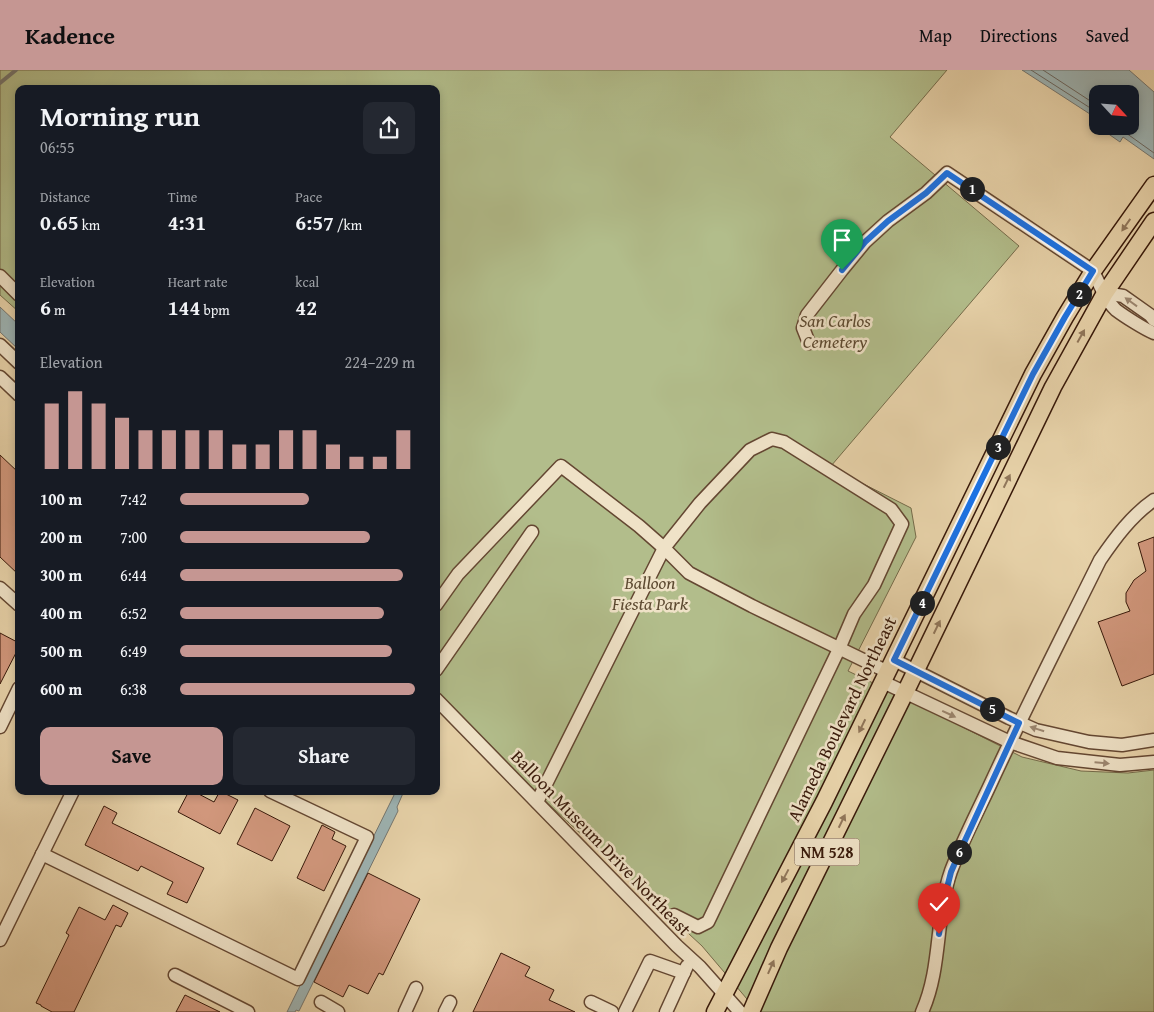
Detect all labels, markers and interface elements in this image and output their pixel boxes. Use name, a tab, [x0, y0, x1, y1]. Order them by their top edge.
text: Kadence	[25, 18, 115, 53]
text: Map	[919, 22, 952, 49]
text: Directions	[980, 22, 1057, 49]
text: Saved	[1085, 22, 1129, 49]
north arrow	[1089, 85, 1139, 135]
map controls	[1089, 85, 1139, 135]
text: Morning run	[40, 95, 200, 136]
button: share	[363, 102, 415, 154]
text: 06:55	[40, 135, 75, 159]
pin: 1	[960, 176, 984, 202]
text: 1	[969, 179, 976, 199]
text: Distance	[40, 187, 90, 207]
text: Time	[168, 187, 197, 207]
text: Pace	[295, 187, 322, 207]
text: 0.65	[40, 207, 79, 238]
text: 4:31	[168, 207, 206, 238]
text: 6:57	[295, 207, 334, 238]
text: km	[79, 215, 100, 235]
text: /km	[334, 215, 362, 235]
one-way arrow	[1121, 218, 1131, 232]
pin	[821, 219, 863, 270]
icon: arrive	[828, 226, 856, 254]
text: Elevation	[40, 272, 95, 292]
text: Heart rate	[168, 272, 228, 292]
text: kcal	[295, 272, 319, 292]
pin: 2	[1066, 282, 1092, 306]
text: 2	[1076, 284, 1083, 304]
text: 6	[40, 292, 51, 323]
text: 144	[168, 292, 200, 323]
text: 42	[295, 292, 317, 323]
one-way arrow	[1125, 297, 1138, 307]
text: m	[51, 300, 65, 320]
text: bpm	[200, 300, 230, 320]
park label: San Carlos Cemetery	[799, 307, 871, 355]
one-way arrow	[1077, 329, 1085, 343]
text: Elevation	[40, 350, 103, 374]
text: 224–229 m	[345, 350, 415, 374]
pin: 3	[986, 434, 1010, 460]
text: 3	[995, 437, 1002, 457]
one-way arrow	[1003, 474, 1011, 488]
text: 100 m	[40, 487, 82, 511]
text: 7:42	[120, 487, 147, 511]
text: 200 m	[40, 525, 82, 549]
text: 7:00	[120, 525, 147, 549]
text: 300 m	[40, 563, 82, 587]
text: 6:44	[120, 563, 147, 587]
park label: Balloon Fiesta Park	[611, 569, 689, 617]
pin: 4	[910, 590, 934, 616]
text: 4	[919, 593, 926, 613]
text: 400 m	[40, 601, 82, 625]
text: 6:52	[120, 601, 147, 625]
street label: Alameda Boulevard Northeast	[780, 611, 903, 826]
one-way arrow	[933, 620, 941, 634]
text: 500 m	[40, 639, 82, 663]
text: 6:49	[120, 639, 147, 663]
text: 600 m	[40, 677, 82, 701]
text: 6:38	[120, 677, 147, 701]
pin: 5	[980, 696, 1004, 722]
text: 5	[989, 699, 996, 719]
one-way arrow	[942, 710, 956, 718]
one-way arrow	[857, 719, 865, 733]
one-way arrow	[1029, 725, 1044, 733]
button: Save	[40, 727, 223, 785]
button: Share	[233, 727, 415, 785]
street label: Balloon Museum Drive Northeast	[505, 744, 698, 942]
one-way arrow	[1094, 759, 1110, 767]
one-way arrow	[838, 814, 846, 828]
road number: NM 528	[794, 839, 860, 866]
pin: 6	[946, 840, 972, 864]
text: 6	[956, 842, 963, 862]
one-way arrow	[781, 869, 789, 883]
pin	[918, 883, 960, 934]
icon: check	[925, 890, 953, 918]
one-way arrow	[767, 960, 775, 974]

